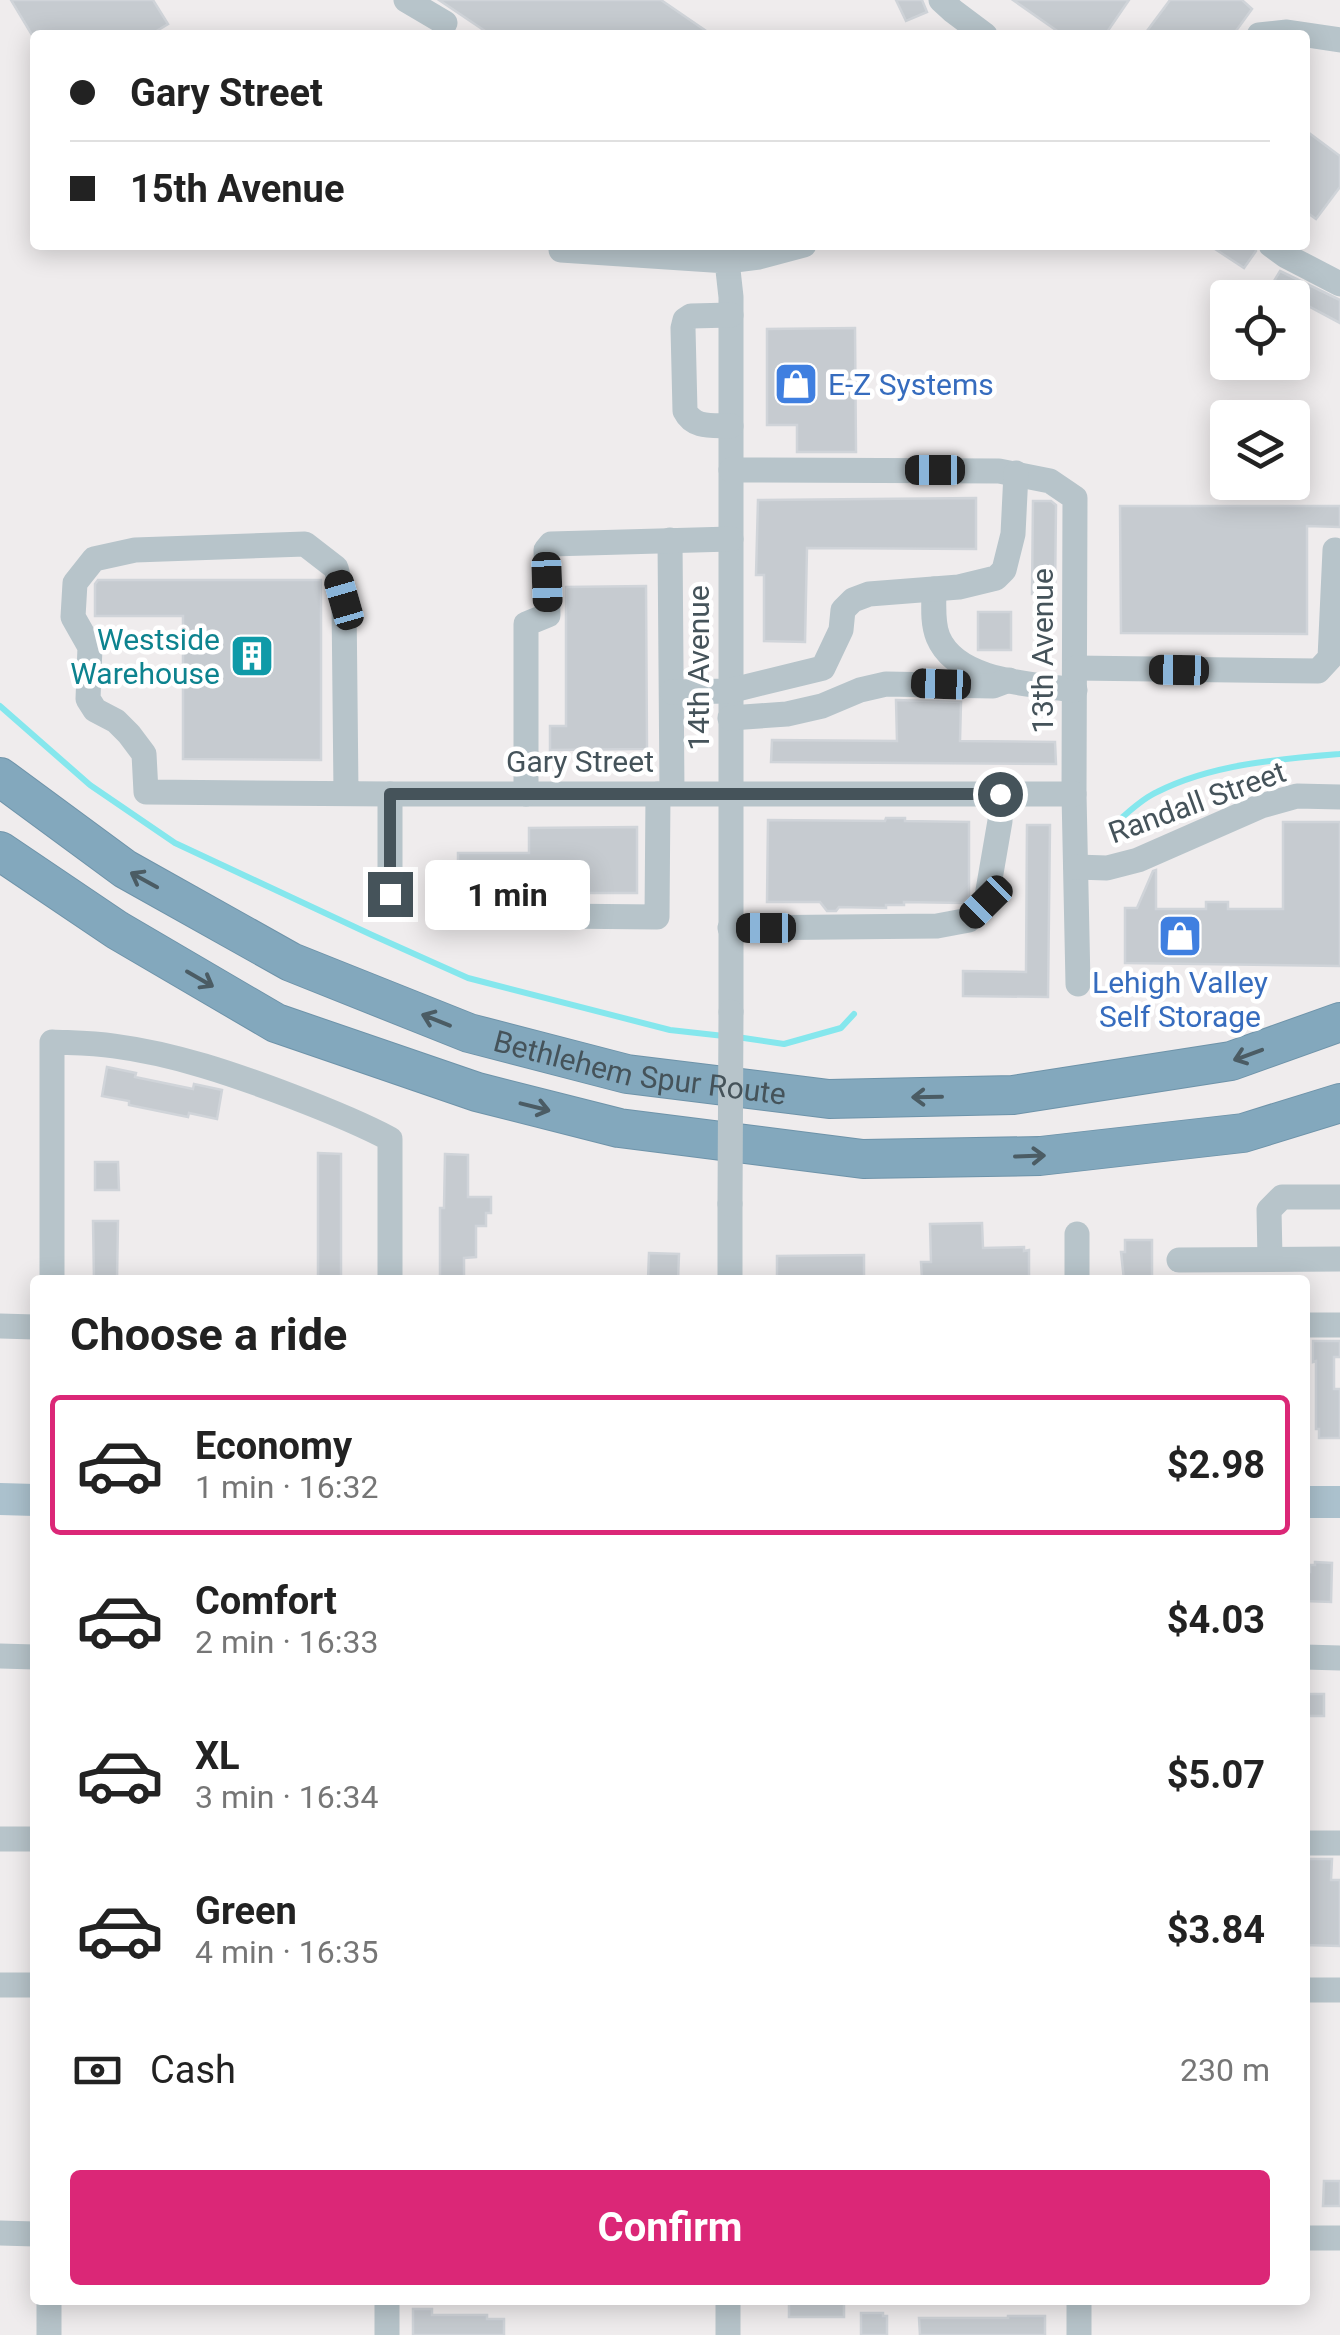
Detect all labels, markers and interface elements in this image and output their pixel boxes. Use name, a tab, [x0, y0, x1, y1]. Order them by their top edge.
text: Gary Street	[130, 71, 323, 115]
text: 15th Avenue	[130, 167, 344, 211]
map controls	[1210, 280, 1310, 500]
button: locate	[1210, 280, 1310, 380]
shop icon: E-Z Systems	[773, 361, 819, 407]
place label: E-Z Systems	[828, 367, 994, 402]
button: layers	[1210, 400, 1310, 500]
car	[905, 455, 965, 485]
car	[531, 551, 563, 613]
car	[321, 567, 367, 633]
street label: 13th Avenue	[1025, 568, 1060, 734]
street label: 14th Avenue	[681, 585, 716, 751]
place label: Westside Warehouse	[70, 622, 220, 691]
building icon: Westside Warehouse	[229, 633, 275, 679]
car	[1149, 654, 1209, 686]
car	[910, 668, 972, 700]
street label: Gary Street	[506, 744, 654, 779]
street label: Randall Street	[1104, 754, 1290, 850]
route start	[978, 772, 1023, 817]
callout: 1 min	[425, 859, 590, 929]
one-way arrow	[130, 869, 159, 889]
car	[954, 870, 1018, 934]
route end	[368, 872, 413, 917]
text: 1 min	[467, 876, 548, 914]
car	[736, 913, 796, 943]
shop icon: Lehigh Valley Self Storage	[1157, 913, 1203, 959]
place label: Lehigh Valley Self Storage	[1092, 965, 1268, 1034]
one-way arrow	[185, 969, 214, 989]
one-way arrow	[421, 1010, 452, 1028]
street label: Bethlehem Spur Route	[490, 1023, 788, 1111]
one-way arrow	[1234, 1047, 1265, 1065]
one-way arrow	[911, 1088, 944, 1106]
one-way arrow	[519, 1098, 550, 1117]
one-way arrow	[1013, 1146, 1045, 1165]
text: Choose a ride	[70, 1308, 347, 1361]
icon: car	[75, 1420, 165, 1510]
text: Economy	[195, 1424, 352, 1468]
text: $2.98	[1167, 1443, 1265, 1487]
text: 1 min · 16:32	[195, 1468, 378, 1506]
icon: car	[75, 1575, 165, 1665]
text: Comfort	[195, 1579, 337, 1623]
text: $4.03	[1167, 1598, 1265, 1642]
text: 2 min · 16:33	[195, 1623, 378, 1661]
icon: car	[75, 1730, 165, 1820]
text: XL	[195, 1734, 240, 1778]
text: $5.07	[1167, 1753, 1265, 1797]
text: 3 min · 16:34	[195, 1778, 378, 1816]
icon: car	[75, 1885, 165, 1975]
text: Green	[195, 1889, 297, 1933]
text: $3.84	[1167, 1908, 1265, 1952]
text: 4 min · 16:35	[195, 1933, 378, 1971]
icon: cash	[70, 2043, 125, 2098]
text: Cash	[150, 2048, 236, 2092]
text: 230 m	[1180, 2051, 1270, 2089]
button: Confirm	[70, 2170, 1270, 2285]

